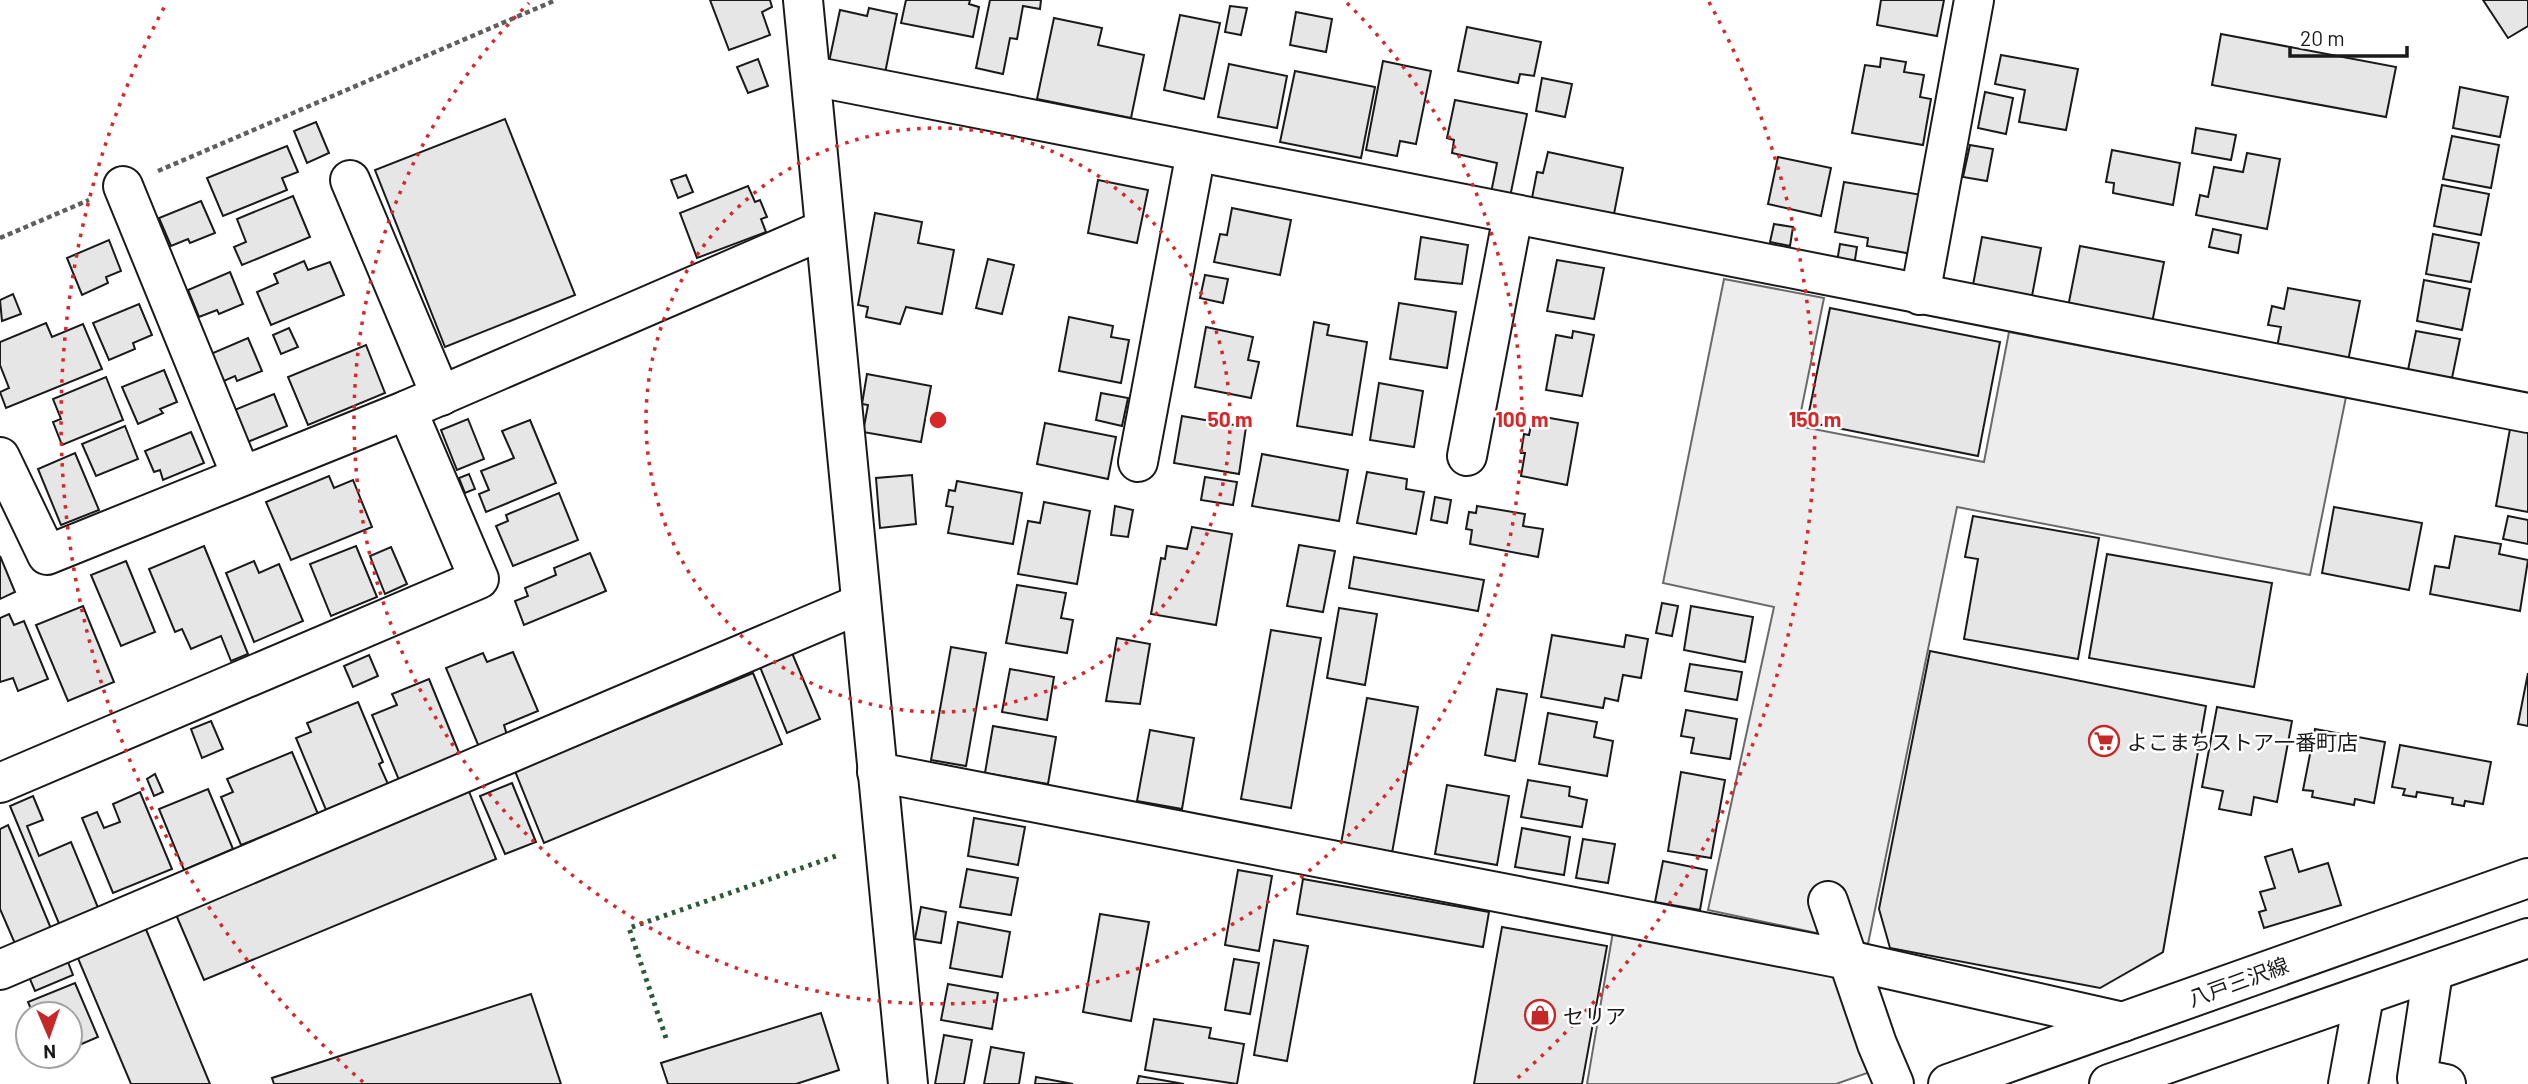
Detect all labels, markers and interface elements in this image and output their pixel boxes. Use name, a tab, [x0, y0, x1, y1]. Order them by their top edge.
scale bar	[2290, 14, 2407, 58]
text: 20 m	[2300, 25, 2345, 50]
text: 50 m	[1207, 406, 1253, 431]
text: 100 m	[1495, 406, 1549, 431]
text: 150 m	[1789, 406, 1841, 431]
centre of rings	[926, 408, 950, 432]
supermarket icon: よこまちストア一番町店	[2087, 724, 2121, 758]
place label: よこまちストア一番町店	[2127, 729, 2358, 754]
street label: 八戸三沢線	[2184, 951, 2292, 1011]
shop icon: セリア	[1523, 998, 1557, 1032]
north arrow	[14, 1000, 84, 1070]
place label: セリア	[1563, 1003, 1626, 1028]
text: N	[43, 1041, 56, 1064]

